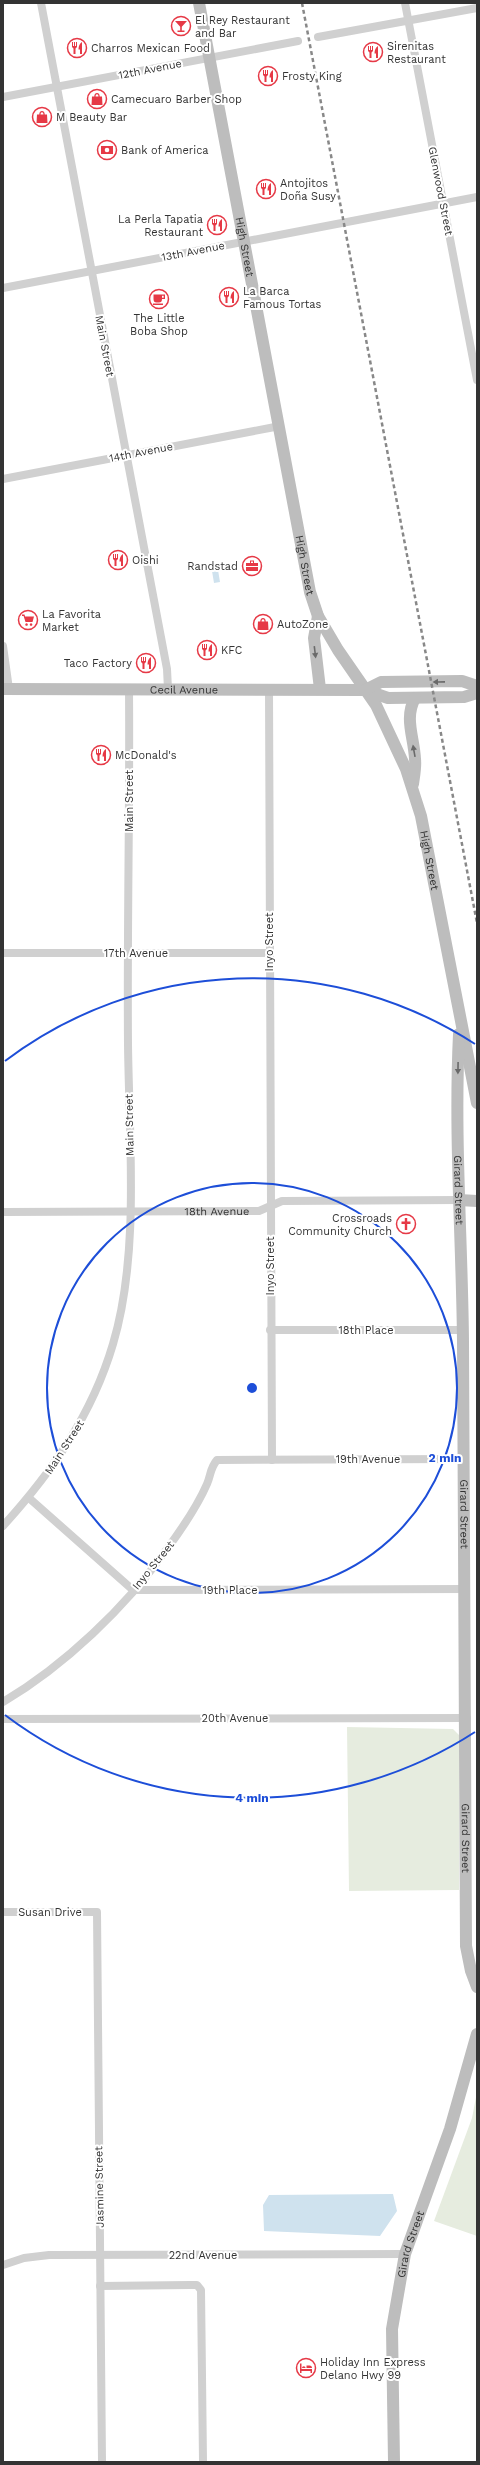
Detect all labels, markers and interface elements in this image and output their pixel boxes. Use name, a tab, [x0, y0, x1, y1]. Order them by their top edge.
place label: El Rey Restaurant and Bar	[195, 14, 290, 40]
bar icon: El Rey Restaurant and Bar	[170, 15, 192, 37]
restaurant icon: Charros Mexican Food	[66, 37, 88, 59]
place label: Sirenitas Restaurant	[387, 40, 446, 66]
restaurant icon: Sirenitas Restaurant	[362, 41, 384, 63]
place label: Charros Mexican Food	[91, 42, 210, 55]
street label: 12th Avenue	[117, 57, 183, 82]
restaurant icon: Frosty King	[257, 65, 279, 87]
place label: Frosty King	[282, 70, 342, 83]
shop icon: Camecuaro Barber Shop	[86, 88, 108, 110]
place label: Camecuaro Barber Shop	[111, 93, 242, 106]
shop icon: M Beauty Bar	[31, 106, 53, 128]
place label: M Beauty Bar	[56, 111, 128, 124]
bank icon: Bank of America	[96, 139, 118, 161]
place label: Bank of America	[121, 144, 209, 157]
street label: Glenwood Street	[426, 145, 456, 237]
place label: Antojitos Doña Susy	[280, 177, 336, 203]
restaurant icon: Antojitos Doña Susy	[255, 178, 277, 200]
place label: La Perla Tapatia Restaurant	[118, 213, 203, 239]
restaurant icon: La Perla Tapatia Restaurant	[206, 214, 228, 236]
street label: High Street	[232, 216, 257, 278]
street label: 13th Avenue	[160, 239, 226, 264]
place label: La Barca Famous Tortas	[243, 285, 322, 311]
restaurant icon: La Barca Famous Tortas	[218, 286, 240, 308]
cafe icon: The Little Boba Shop	[148, 288, 170, 310]
place label: The Little Boba Shop	[130, 312, 188, 338]
street label: Main Street	[92, 314, 117, 378]
street label: 14th Avenue	[108, 440, 174, 465]
street label: High Street	[292, 534, 317, 597]
restaurant icon: Oishi	[107, 549, 129, 571]
place label: Oishi	[132, 554, 159, 567]
office icon: Randstad	[241, 555, 263, 577]
place label: Randstad	[187, 560, 238, 573]
place label: La Favorita Market	[42, 608, 101, 634]
supermarket icon: La Favorita Market	[17, 609, 39, 631]
shop icon: AutoZone	[252, 613, 274, 635]
place label: AutoZone	[277, 618, 328, 631]
restaurant icon: KFC	[196, 639, 218, 661]
place label: KFC	[221, 644, 243, 657]
one-way arrow	[312, 646, 318, 658]
restaurant icon: Taco Factory	[135, 652, 157, 674]
place label: Taco Factory	[64, 657, 132, 670]
one-way arrow	[432, 679, 445, 685]
street label: Cecil Avenue	[150, 683, 218, 697]
restaurant icon: McDonald's	[90, 744, 112, 766]
one-way arrow	[411, 745, 417, 757]
place label: McDonald's	[115, 749, 177, 762]
street label: Main Street	[123, 770, 136, 832]
street label: High Street	[417, 829, 441, 892]
street label: Inyo Street	[263, 912, 276, 972]
street label: 17th Avenue	[104, 947, 168, 960]
one-way arrow	[455, 1062, 461, 1075]
street label: Main Street	[122, 1093, 137, 1156]
street label: Girard Street	[451, 1155, 466, 1225]
street label: 18th Avenue	[185, 1205, 249, 1218]
place label: Crossroads Community Church	[288, 1212, 392, 1238]
church icon: Crossroads Community Church	[395, 1213, 417, 1235]
street label: Inyo Street	[264, 1236, 277, 1296]
street label: 18th Place	[338, 1324, 394, 1337]
centre of rings	[245, 1381, 259, 1395]
street label: Main Street	[42, 1417, 87, 1477]
text: 2 min	[429, 1451, 461, 1465]
street label: 19th Avenue	[336, 1453, 400, 1466]
street label: Girard Street	[457, 1479, 471, 1549]
street label: Inyo Street	[130, 1538, 177, 1592]
street label: 19th Place	[202, 1584, 258, 1597]
street label: 20th Avenue	[202, 1712, 268, 1725]
text: 4 min	[235, 1791, 269, 1805]
street label: Girard Street	[459, 1803, 472, 1873]
street label: Susan Drive	[18, 1906, 82, 1919]
street label: Jasmine Street	[92, 2146, 107, 2228]
street label: Girard Street	[395, 2209, 427, 2279]
street label: 22nd Avenue	[169, 2249, 237, 2262]
place label: Holiday Inn Express Delano Hwy 99	[320, 2356, 426, 2382]
hotel icon: Holiday Inn Express Delano Hwy 99	[295, 2357, 317, 2379]

